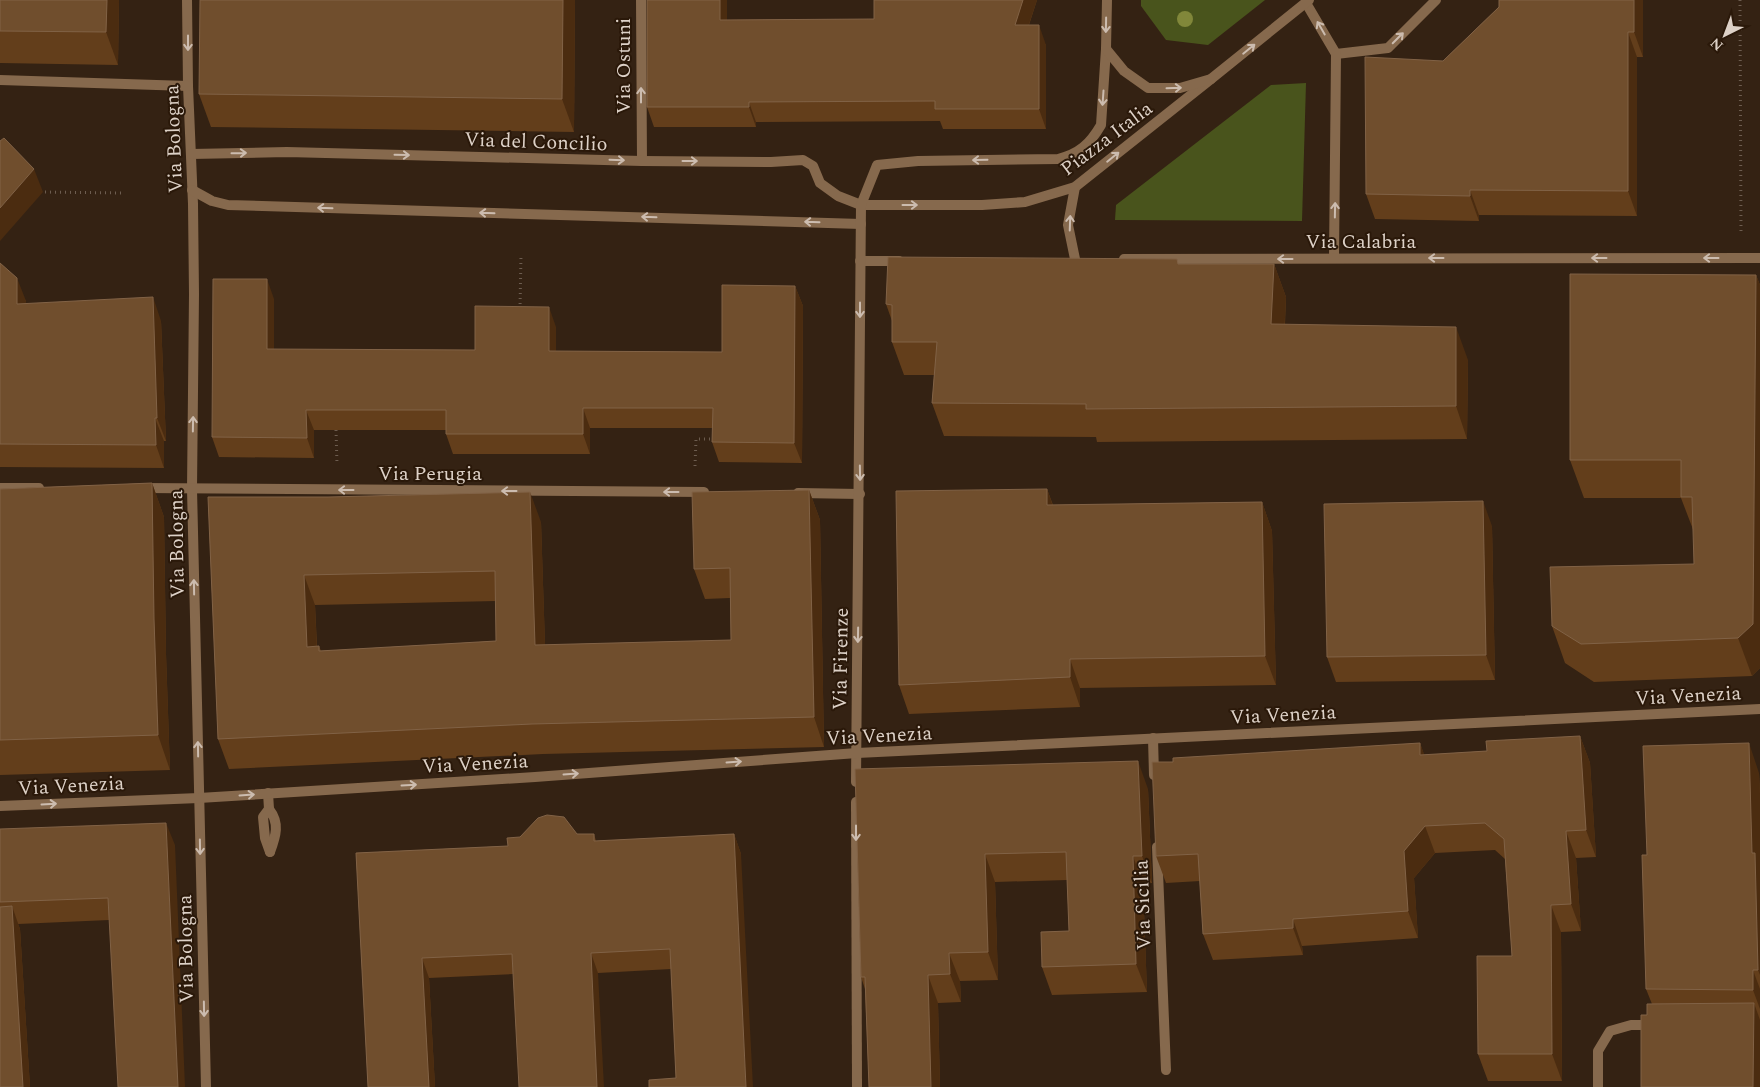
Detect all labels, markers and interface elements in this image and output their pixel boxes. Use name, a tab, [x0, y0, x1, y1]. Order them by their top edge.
north arrow	[1700, 10, 1750, 60]
one-way arrow	[1102, 16, 1111, 32]
street label: Via Ostuni	[609, 18, 639, 114]
one-way arrow	[1316, 22, 1326, 36]
one-way arrow	[1392, 32, 1404, 45]
text: N	[1705, 33, 1728, 56]
one-way arrow	[183, 34, 193, 51]
one-way arrow	[1242, 43, 1255, 54]
one-way arrow	[1166, 83, 1182, 92]
street label: Via Bologna	[157, 84, 191, 194]
one-way arrow	[636, 87, 646, 104]
one-way arrow	[1098, 90, 1107, 106]
street label: Piazza Italia	[1054, 94, 1159, 184]
street label: Via del Concilio	[464, 125, 608, 159]
one-way arrow	[231, 148, 247, 158]
one-way arrow	[394, 150, 410, 159]
one-way arrow	[1106, 152, 1119, 163]
one-way arrow	[972, 155, 988, 165]
one-way arrow	[608, 156, 624, 165]
one-way arrow	[682, 156, 698, 166]
one-way arrow	[902, 200, 918, 210]
one-way arrow	[1330, 202, 1340, 218]
one-way arrow	[317, 203, 333, 212]
one-way arrow	[479, 208, 495, 217]
one-way arrow	[642, 212, 658, 222]
one-way arrow	[1065, 216, 1074, 232]
one-way arrow	[804, 217, 820, 227]
street label: Via Calabria	[1306, 227, 1417, 257]
one-way arrow	[1428, 253, 1444, 263]
one-way arrow	[1591, 253, 1607, 263]
one-way arrow	[1704, 253, 1720, 263]
one-way arrow	[1278, 254, 1294, 264]
one-way arrow	[855, 302, 865, 318]
one-way arrow	[188, 417, 198, 433]
street label: Via Perugia	[378, 459, 482, 489]
one-way arrow	[855, 464, 865, 480]
one-way arrow	[338, 485, 354, 495]
one-way arrow	[501, 486, 517, 496]
one-way arrow	[663, 487, 680, 497]
street label: Via Bologna	[161, 489, 193, 599]
one-way arrow	[189, 579, 199, 596]
street label: Via Firenze	[825, 608, 857, 711]
one-way arrow	[853, 626, 863, 643]
street label: Via Venezia	[1634, 678, 1742, 714]
street label: Via Venezia	[1229, 697, 1337, 733]
street label: Via Venezia	[825, 718, 933, 754]
one-way arrow	[193, 741, 202, 757]
street label: Via Venezia	[421, 746, 529, 782]
one-way arrow	[725, 757, 741, 767]
street label: Via Venezia	[17, 768, 125, 804]
one-way arrow	[563, 770, 579, 779]
one-way arrow	[401, 780, 417, 789]
one-way arrow	[239, 790, 255, 799]
one-way arrow	[40, 799, 56, 808]
one-way arrow	[851, 824, 861, 840]
one-way arrow	[195, 838, 205, 854]
street label: Via Sicilia	[1126, 859, 1160, 951]
street label: Via Bologna	[170, 894, 202, 1004]
one-way arrow	[199, 1001, 208, 1017]

